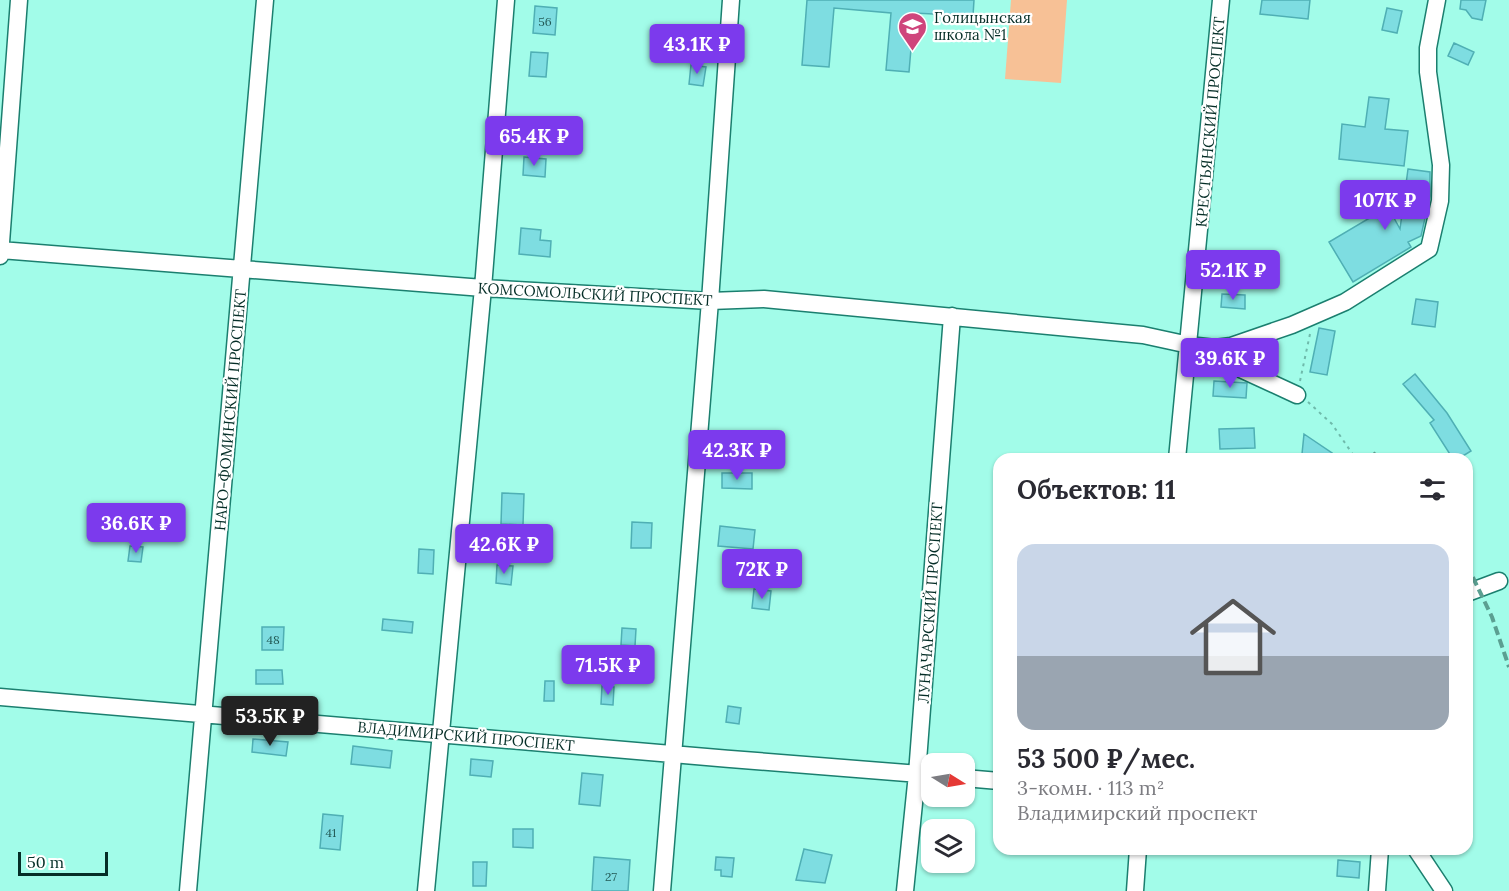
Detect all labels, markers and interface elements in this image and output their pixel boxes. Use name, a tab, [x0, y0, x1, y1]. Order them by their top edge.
place label: Голицынская школа №1	[934, 8, 1031, 44]
school or university icon: Голицынская школа №1	[897, 10, 929, 52]
house number: 56	[538, 14, 552, 29]
street label: КРЕСТЬЯНСКИЙ ПРОСПЕКТ	[1191, 16, 1229, 228]
pin: 43.1K ₽	[642, 24, 752, 75]
text: 43.1K ₽	[664, 31, 730, 56]
pin: 65.4K ₽	[479, 116, 589, 167]
text: 65.4K ₽	[499, 123, 569, 148]
pin: 107K ₽	[1336, 180, 1434, 231]
text: 107K ₽	[1354, 187, 1416, 212]
pin: 52.1K ₽	[1178, 250, 1288, 301]
text: 52.1K ₽	[1200, 257, 1266, 282]
street label: КОМСОМОЛЬСКИЙ ПРОСПЕКТ	[477, 278, 713, 310]
street label: НАРО-ФОМИНСКИЙ ПРОСПЕКТ	[210, 288, 250, 532]
pin: 39.6K ₽	[1175, 338, 1285, 389]
text: 39.6K ₽	[1195, 345, 1265, 370]
pin: 42.3K ₽	[682, 430, 792, 481]
text: 42.3K ₽	[702, 437, 772, 462]
text: Объектов: 11	[1017, 473, 1176, 506]
icon: filters	[1416, 473, 1449, 506]
street label: ЛУНАЧАРСКИЙ ПРОСПЕКТ	[914, 502, 947, 704]
pin: 36.6K ₽	[81, 503, 191, 554]
text: 36.6K ₽	[101, 510, 171, 535]
pin: 42.6K ₽	[449, 524, 559, 575]
text: 42.6K ₽	[469, 531, 539, 556]
pin: 72K ₽	[720, 549, 804, 600]
text: 72K ₽	[736, 556, 788, 581]
icon: home	[1179, 583, 1287, 691]
house number: 48	[266, 632, 280, 647]
pin: 71.5K ₽	[553, 645, 663, 696]
text: 71.5K ₽	[576, 652, 640, 677]
pin: 53.5K ₽	[215, 696, 325, 747]
text: 53.5K ₽	[235, 703, 305, 728]
street label: ВЛАДИМИРСКИЙ ПРОСПЕКТ	[357, 717, 576, 755]
text: 53 500 ₽/мес.	[1017, 742, 1195, 775]
north arrow	[921, 753, 975, 807]
map controls	[921, 753, 975, 873]
text: 3-комн. · 113 m²	[1017, 775, 1164, 800]
text: Владимирский проспект	[1017, 800, 1257, 825]
button: layers	[921, 819, 975, 873]
house number: 41	[326, 825, 336, 840]
scale bar	[18, 849, 108, 876]
text: 50 m	[27, 852, 64, 872]
house number: 27	[605, 869, 617, 884]

